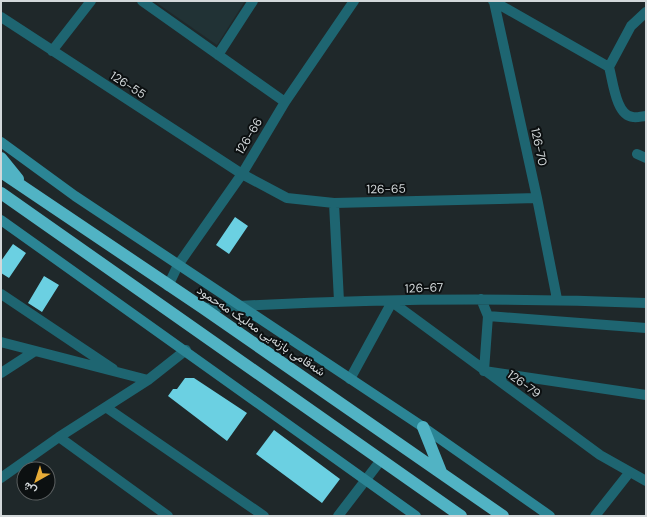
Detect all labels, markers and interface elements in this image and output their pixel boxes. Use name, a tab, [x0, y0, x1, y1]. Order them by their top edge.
street label: 126-55	[107, 68, 149, 102]
street label: 126-66	[232, 115, 266, 157]
street label: 126-70	[527, 127, 551, 167]
street label: 126-65	[366, 181, 406, 197]
street label: 126-67	[405, 279, 443, 297]
street label: شەقامی بازنەیی مەلیک مەحمود	[194, 282, 328, 380]
street label: 126-79	[504, 366, 544, 402]
north arrow	[16, 461, 56, 501]
text: ش	[20, 479, 39, 498]

